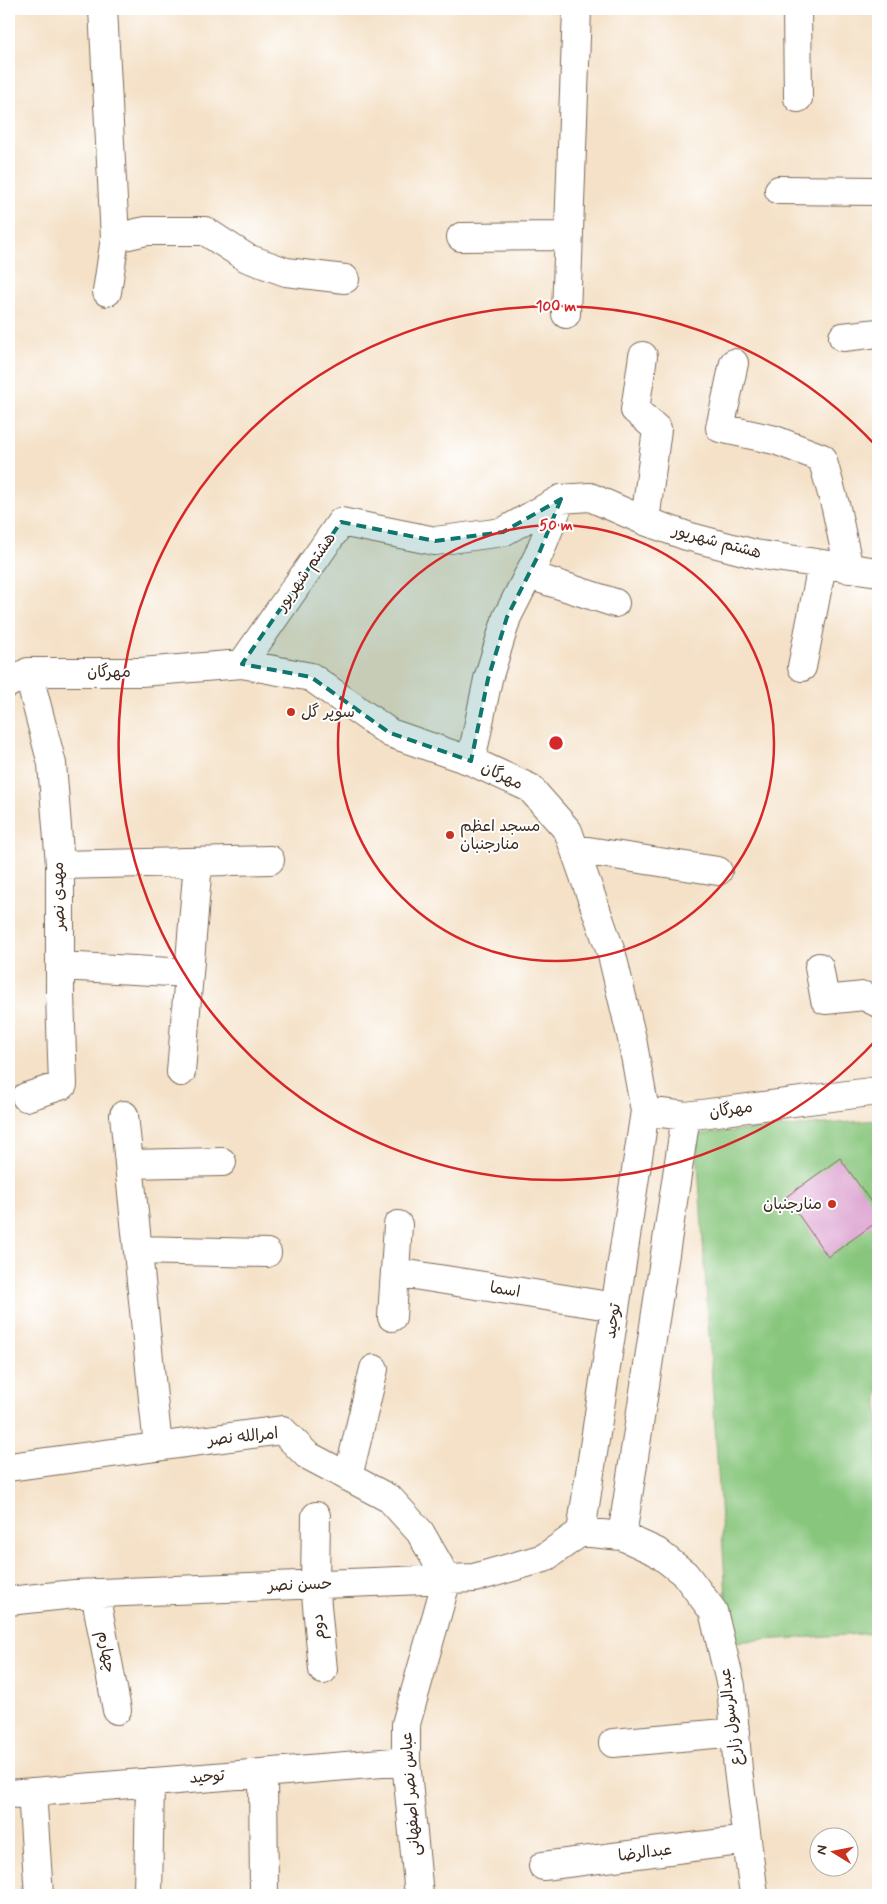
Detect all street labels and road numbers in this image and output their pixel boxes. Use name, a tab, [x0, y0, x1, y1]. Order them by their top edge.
street label: هشتم شهریور	[668, 520, 764, 565]
street label: هشتم شهریور	[270, 529, 342, 618]
street label: مهرگان	[87, 662, 131, 683]
street label: مهرگان	[478, 757, 526, 795]
street label: مهدی نصر	[48, 862, 70, 932]
street label: مهرگان	[708, 1097, 754, 1123]
street label: اسما	[488, 1277, 522, 1303]
street label: توحید	[600, 1302, 626, 1340]
street label: امرالله نصر	[205, 1423, 279, 1451]
street label: حسن نصر	[265, 1573, 333, 1597]
street label: دوم	[307, 1613, 332, 1641]
street label: چهارم	[91, 1629, 120, 1675]
street label: عبدالرسول زارع	[715, 1667, 747, 1767]
street label: عباس نصر اصفهانی	[396, 1732, 426, 1856]
street label: توحید	[188, 1765, 226, 1789]
street label: عبدالرضا	[617, 1839, 673, 1867]

